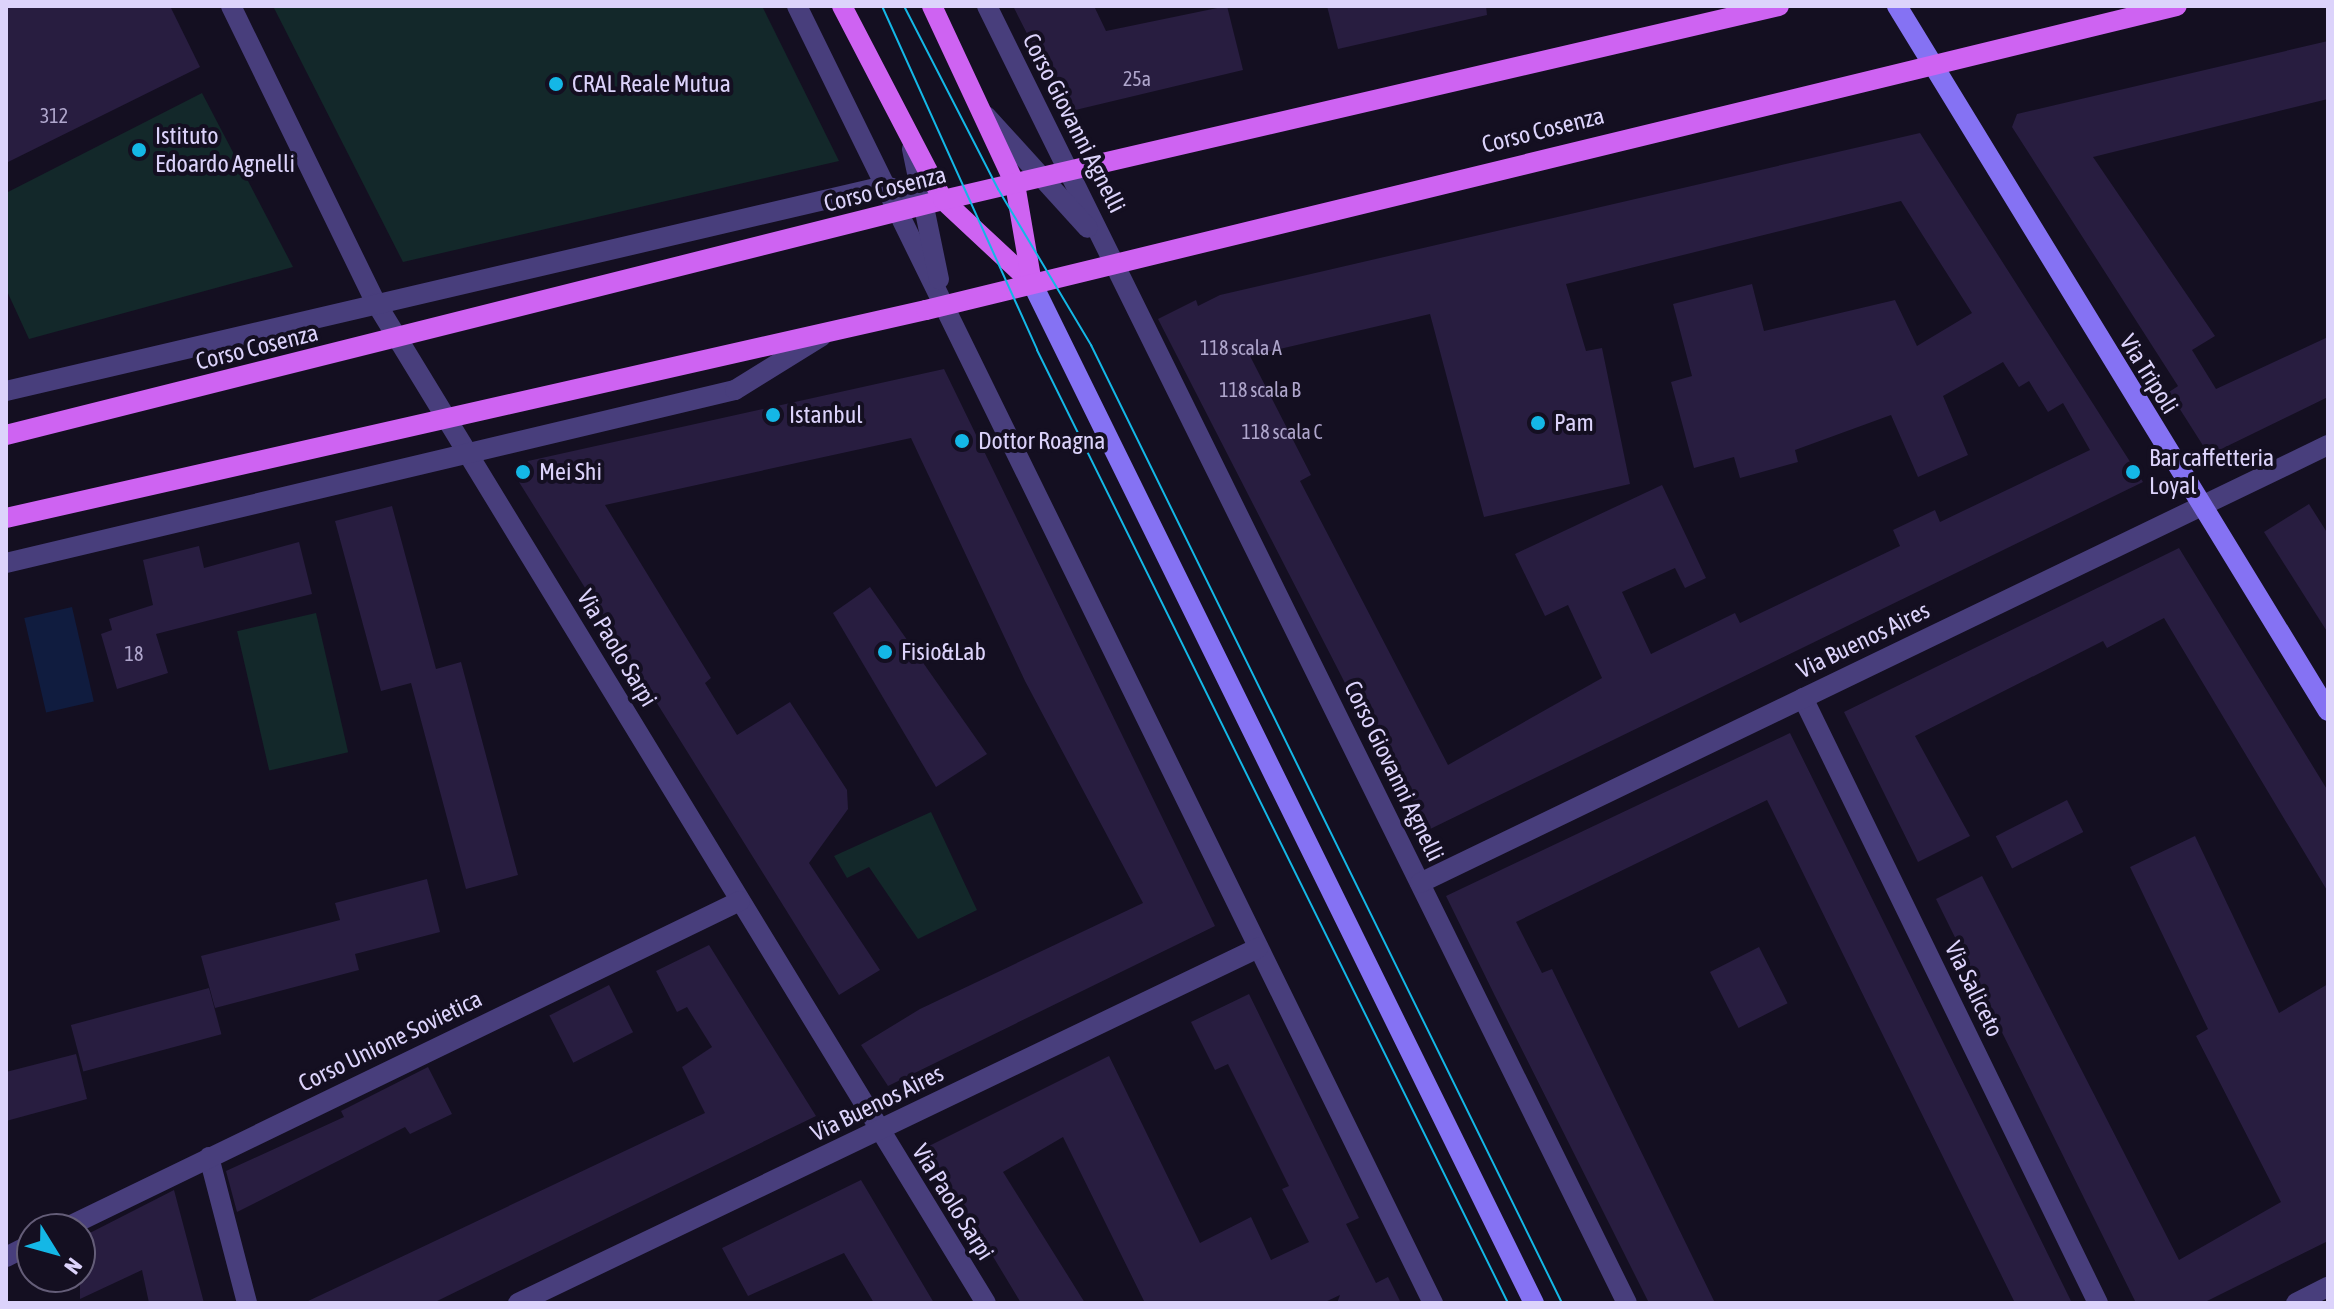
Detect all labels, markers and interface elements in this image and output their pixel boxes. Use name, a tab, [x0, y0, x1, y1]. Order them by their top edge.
street label: Corso Giovanni Agnelli	[1016, 29, 1132, 217]
house number: 25a	[1123, 66, 1151, 90]
place label: CRAL Reale Mutua	[572, 70, 731, 98]
marker: CRAL Reale Mutua	[547, 75, 565, 93]
street label: Corso Cosenza	[1479, 101, 1607, 159]
house number: 312	[40, 103, 68, 127]
place label: Istituto Edoardo Agnelli	[155, 122, 295, 178]
marker: Istituto Edoardo Agnelli	[130, 141, 148, 159]
street label: Corso Cosenza	[821, 160, 949, 218]
street label: Corso Cosenza	[193, 318, 321, 376]
street label: Via Tripoli	[2113, 329, 2185, 419]
house number: 118 scala A	[1200, 335, 1282, 359]
house number: 118 scala B	[1219, 377, 1301, 401]
place label: Istanbul	[789, 401, 863, 429]
marker: Istanbul	[764, 406, 782, 424]
place label: Pam	[1554, 409, 1594, 437]
marker: Pam	[1529, 414, 1547, 432]
house number: 118 scala C	[1241, 419, 1323, 443]
place label: Dottor Roagna	[978, 427, 1106, 455]
marker: Dottor Roagna	[953, 432, 971, 450]
place label: Bar caffetteria Loyal	[2149, 444, 2274, 500]
place label: Mei Shi	[539, 458, 602, 486]
marker: Mei Shi	[514, 463, 532, 481]
marker: Bar caffetteria Loyal	[2124, 463, 2142, 481]
street label: Via Paolo Sarpi	[571, 584, 663, 712]
street label: Via Buenos Aires	[1792, 595, 1934, 685]
place label: Fisio&Lab	[901, 638, 986, 666]
house number: 18	[125, 641, 143, 665]
marker: Fisio&Lab	[876, 643, 894, 661]
street label: Corso Giovanni Agnelli	[1338, 676, 1450, 866]
street label: Via Saliceto	[1939, 937, 2009, 1041]
street label: Corso Unione Sovietica	[294, 984, 486, 1098]
street label: Via Buenos Aires	[806, 1058, 948, 1148]
street label: Via Paolo Sarpi	[906, 1139, 1000, 1265]
north arrow	[16, 1213, 96, 1293]
text: N	[59, 1253, 88, 1279]

